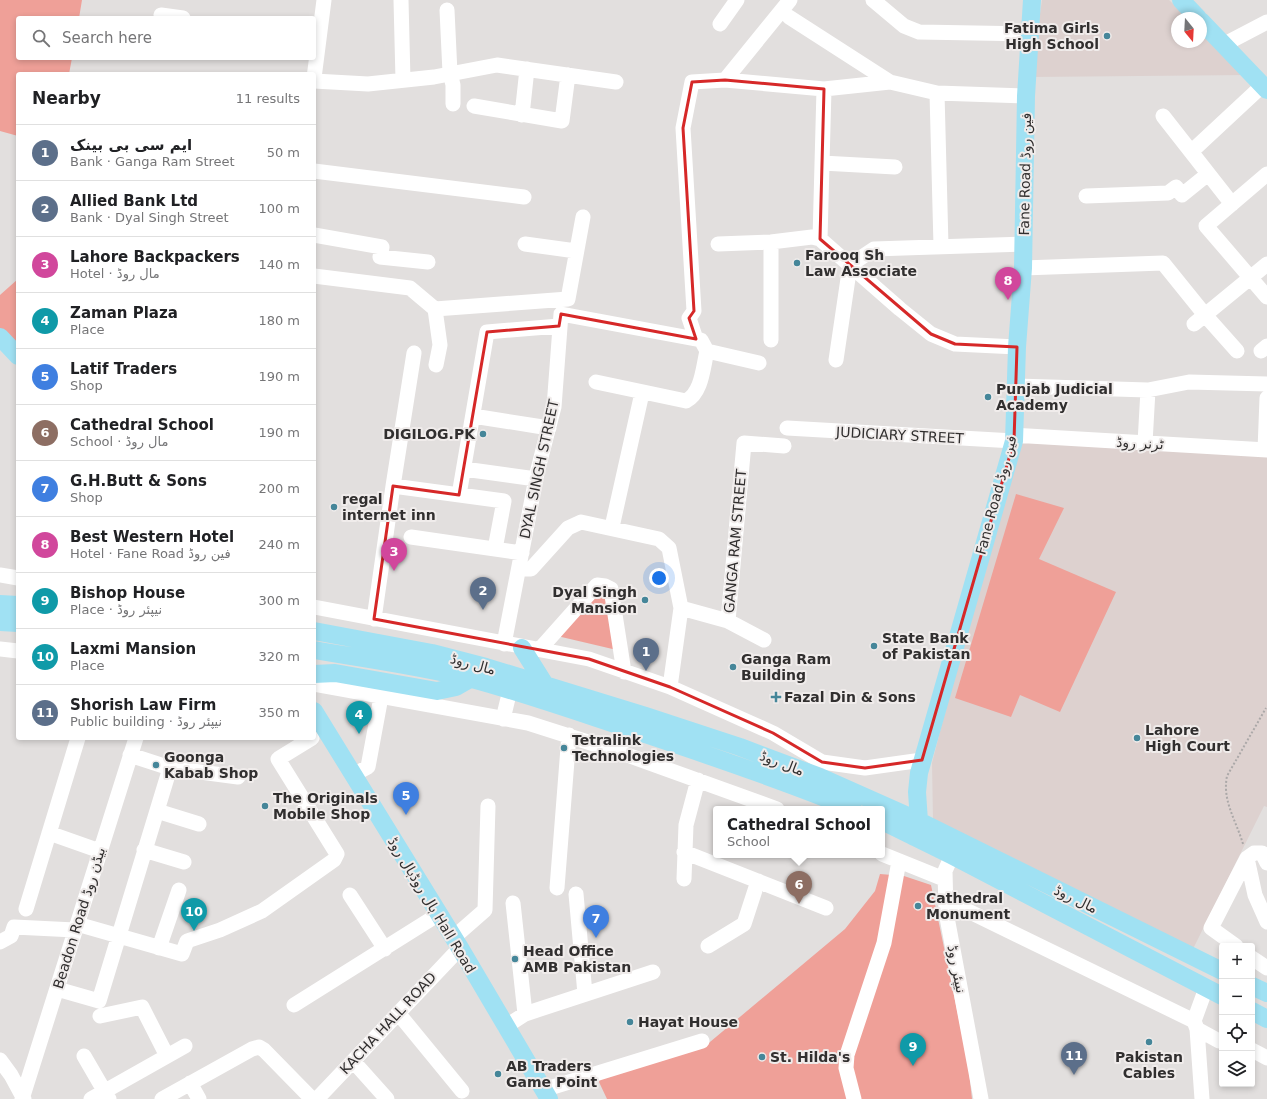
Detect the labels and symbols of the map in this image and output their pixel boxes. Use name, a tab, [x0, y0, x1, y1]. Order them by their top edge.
north arrow	[1171, 12, 1207, 48]
place label: Fatima Girls High School	[1004, 20, 1099, 52]
marker: Fatima Girls High School	[1102, 31, 1112, 41]
street label: Fane Road فین روڈ	[1016, 113, 1035, 235]
place label: Farooq Sh Law Associate	[805, 247, 917, 279]
marker: Farooq Sh Law Associate	[792, 258, 802, 268]
pin: 8	[995, 267, 1021, 300]
place label: Punjab Judicial Academy	[996, 381, 1113, 413]
marker: Punjab Judicial Academy	[983, 392, 993, 402]
street label: DYAL SINGH STREET	[516, 397, 562, 540]
street label: JUDICIARY STREET	[835, 424, 965, 446]
place label: DIGILOG.PK	[383, 426, 476, 442]
marker: DIGILOG.PK	[478, 429, 488, 439]
street label: Fane Road فین روڈ	[972, 434, 1021, 557]
street label: ٹرنر روڈ	[1116, 434, 1164, 453]
street label: GANGA RAM STREET	[721, 468, 749, 614]
place label: regal internet inn	[342, 491, 436, 523]
marker: regal internet inn	[329, 502, 339, 512]
pin: 3	[381, 538, 407, 571]
your location	[649, 568, 669, 588]
pin: 2	[470, 577, 496, 610]
place label: Dyal Singh Mansion	[552, 584, 637, 616]
marker: Dyal Singh Mansion	[640, 595, 650, 605]
place label: State Bank of Pakistan	[882, 630, 970, 662]
pin: 1	[633, 638, 659, 671]
marker: State Bank of Pakistan	[869, 641, 879, 651]
street label: مال روڈ	[448, 650, 497, 679]
place label: Ganga Ram Building	[741, 651, 831, 683]
marker: Ganga Ram Building	[728, 662, 738, 672]
place label: Fazal Din & Sons	[784, 689, 916, 705]
marker: Fazal Din & Sons	[771, 692, 781, 702]
pin: 4	[346, 701, 372, 734]
place label: Lahore High Court	[1145, 722, 1230, 754]
place label: Tetralink Technologies	[572, 732, 674, 764]
marker: Lahore High Court	[1132, 733, 1142, 743]
marker: Tetralink Technologies	[559, 743, 569, 753]
street label: مال روڈ	[757, 747, 806, 780]
place label: Goonga Kabab Shop	[164, 749, 258, 781]
marker: Goonga Kabab Shop	[151, 760, 161, 770]
pin: 5	[393, 782, 419, 815]
place label: The Originals Mobile Shop	[273, 790, 378, 822]
marker: The Originals Mobile Shop	[260, 801, 270, 811]
street label: ہال روڈہال روڈ Hall Road	[384, 834, 479, 976]
street label: Beadon Road بیڈن روڈ	[50, 845, 109, 991]
pin: 6	[786, 871, 812, 904]
street label: مال روڈ	[1051, 882, 1100, 917]
place label: Cathedral Monument	[926, 890, 1011, 922]
pin: 10	[181, 898, 207, 931]
marker: Cathedral Monument	[913, 901, 923, 911]
pin: 7	[583, 905, 609, 938]
place label: Head Office AMB Pakistan	[523, 943, 631, 975]
street label: نیپئر روڈ	[944, 944, 969, 995]
marker: Head Office AMB Pakistan	[510, 954, 520, 964]
street label: KACHA HALL ROAD	[337, 969, 439, 1077]
place label: Hayat House	[638, 1014, 738, 1030]
marker: Hayat House	[625, 1017, 635, 1027]
pin: 9	[900, 1033, 926, 1066]
marker: Pakistan Cables	[1144, 1037, 1154, 1047]
pin: 11	[1061, 1042, 1087, 1075]
place label: St. Hilda's	[770, 1049, 850, 1065]
place label: Pakistan Cables	[1115, 1049, 1183, 1081]
marker: St. Hilda's	[757, 1052, 767, 1062]
place label: AB Traders Game Point	[506, 1058, 598, 1090]
marker: AB Traders Game Point	[493, 1069, 503, 1079]

